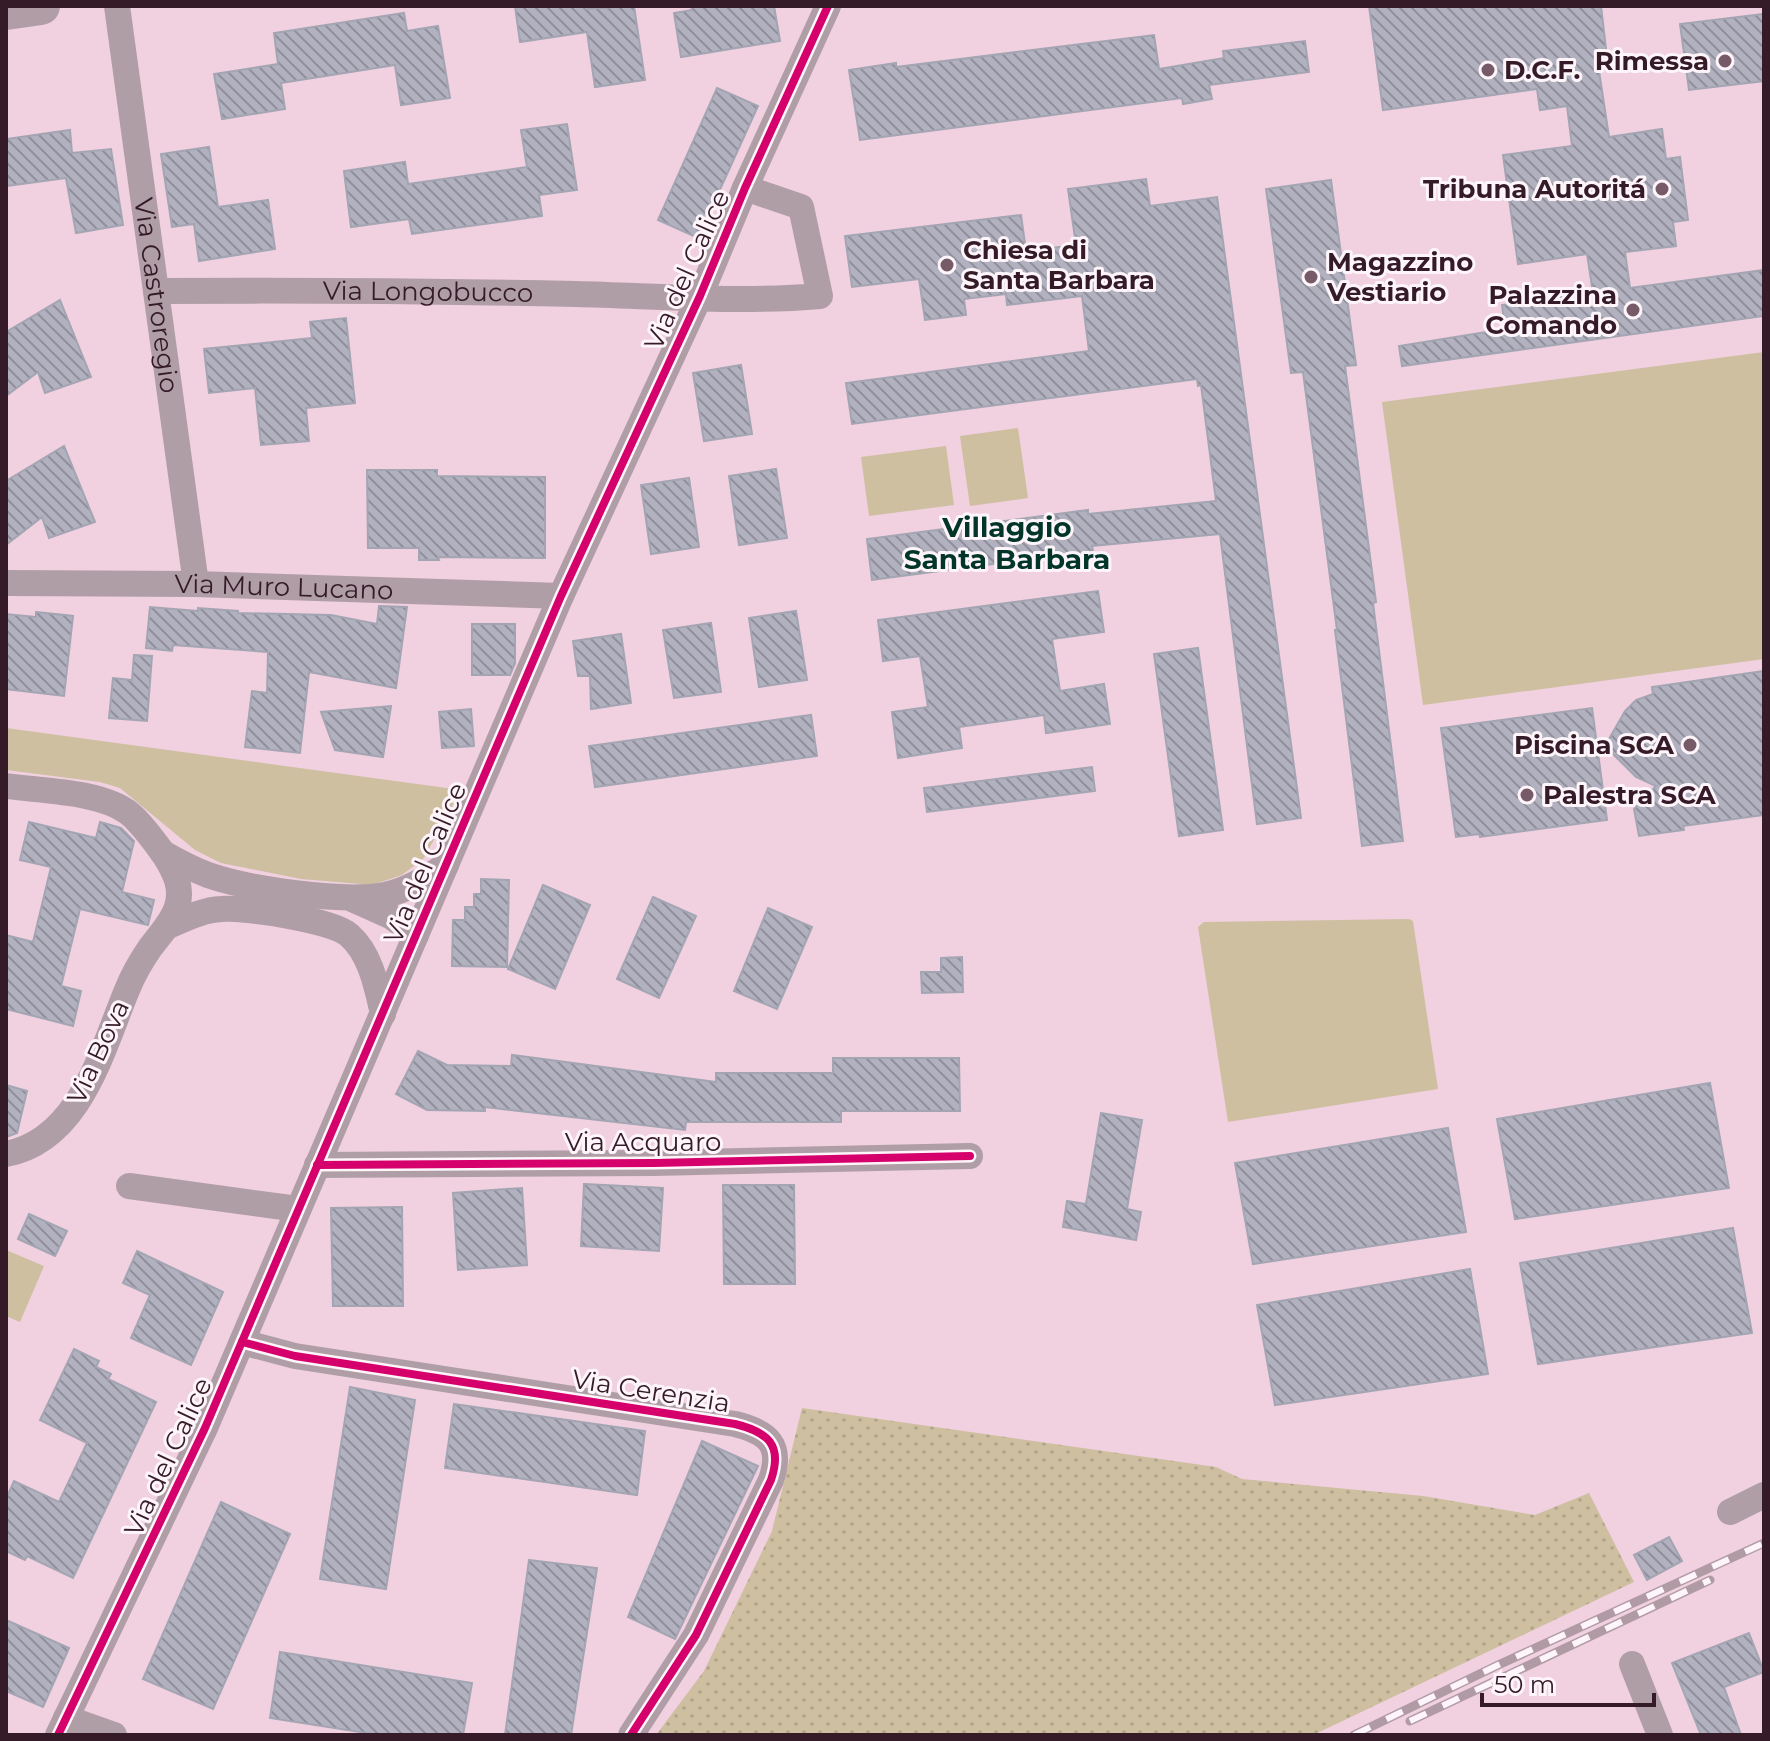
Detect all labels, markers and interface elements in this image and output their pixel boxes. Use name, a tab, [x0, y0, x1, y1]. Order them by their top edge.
place label: Rimessa	[1595, 45, 1709, 77]
marker: Rimessa	[1716, 52, 1734, 70]
place label: D.C.F.	[1504, 54, 1580, 86]
marker: D.C.F.	[1479, 61, 1497, 79]
place label: Tribuna Autoritá	[1423, 173, 1646, 205]
marker: Tribuna Autoritá	[1653, 180, 1671, 198]
street label: Via del Calice	[637, 185, 737, 355]
street label: Via Castroregio	[127, 196, 186, 395]
place label: Chiesa di Santa Barbara	[963, 234, 1155, 296]
place label: Magazzino Vestiario	[1326, 246, 1473, 308]
marker: Chiesa di Santa Barbara	[938, 256, 956, 274]
marker: Magazzino Vestiario	[1302, 268, 1320, 286]
street label: Via Longobucco	[323, 275, 533, 309]
place label: Palazzina Comando	[1485, 279, 1617, 341]
marker: Palazzina Comando	[1624, 301, 1642, 319]
district label: Villaggio Santa Barbara	[904, 510, 1110, 576]
street label: Via Muro Lucano	[174, 568, 394, 606]
place label: Piscina SCA	[1514, 729, 1675, 761]
marker: Piscina SCA	[1681, 736, 1699, 754]
street label: Via del Calice	[377, 778, 473, 948]
place label: Palestra SCA	[1543, 779, 1717, 811]
marker: Palestra SCA	[1518, 786, 1536, 804]
street label: Via Bova	[60, 995, 136, 1109]
street label: Via Acquaro	[565, 1126, 721, 1158]
street label: Via Cerenzia	[570, 1363, 732, 1419]
street label: Via del Calice	[117, 1372, 219, 1542]
scale bar	[1482, 1657, 1654, 1707]
text: 50 m	[1494, 1670, 1555, 1699]

